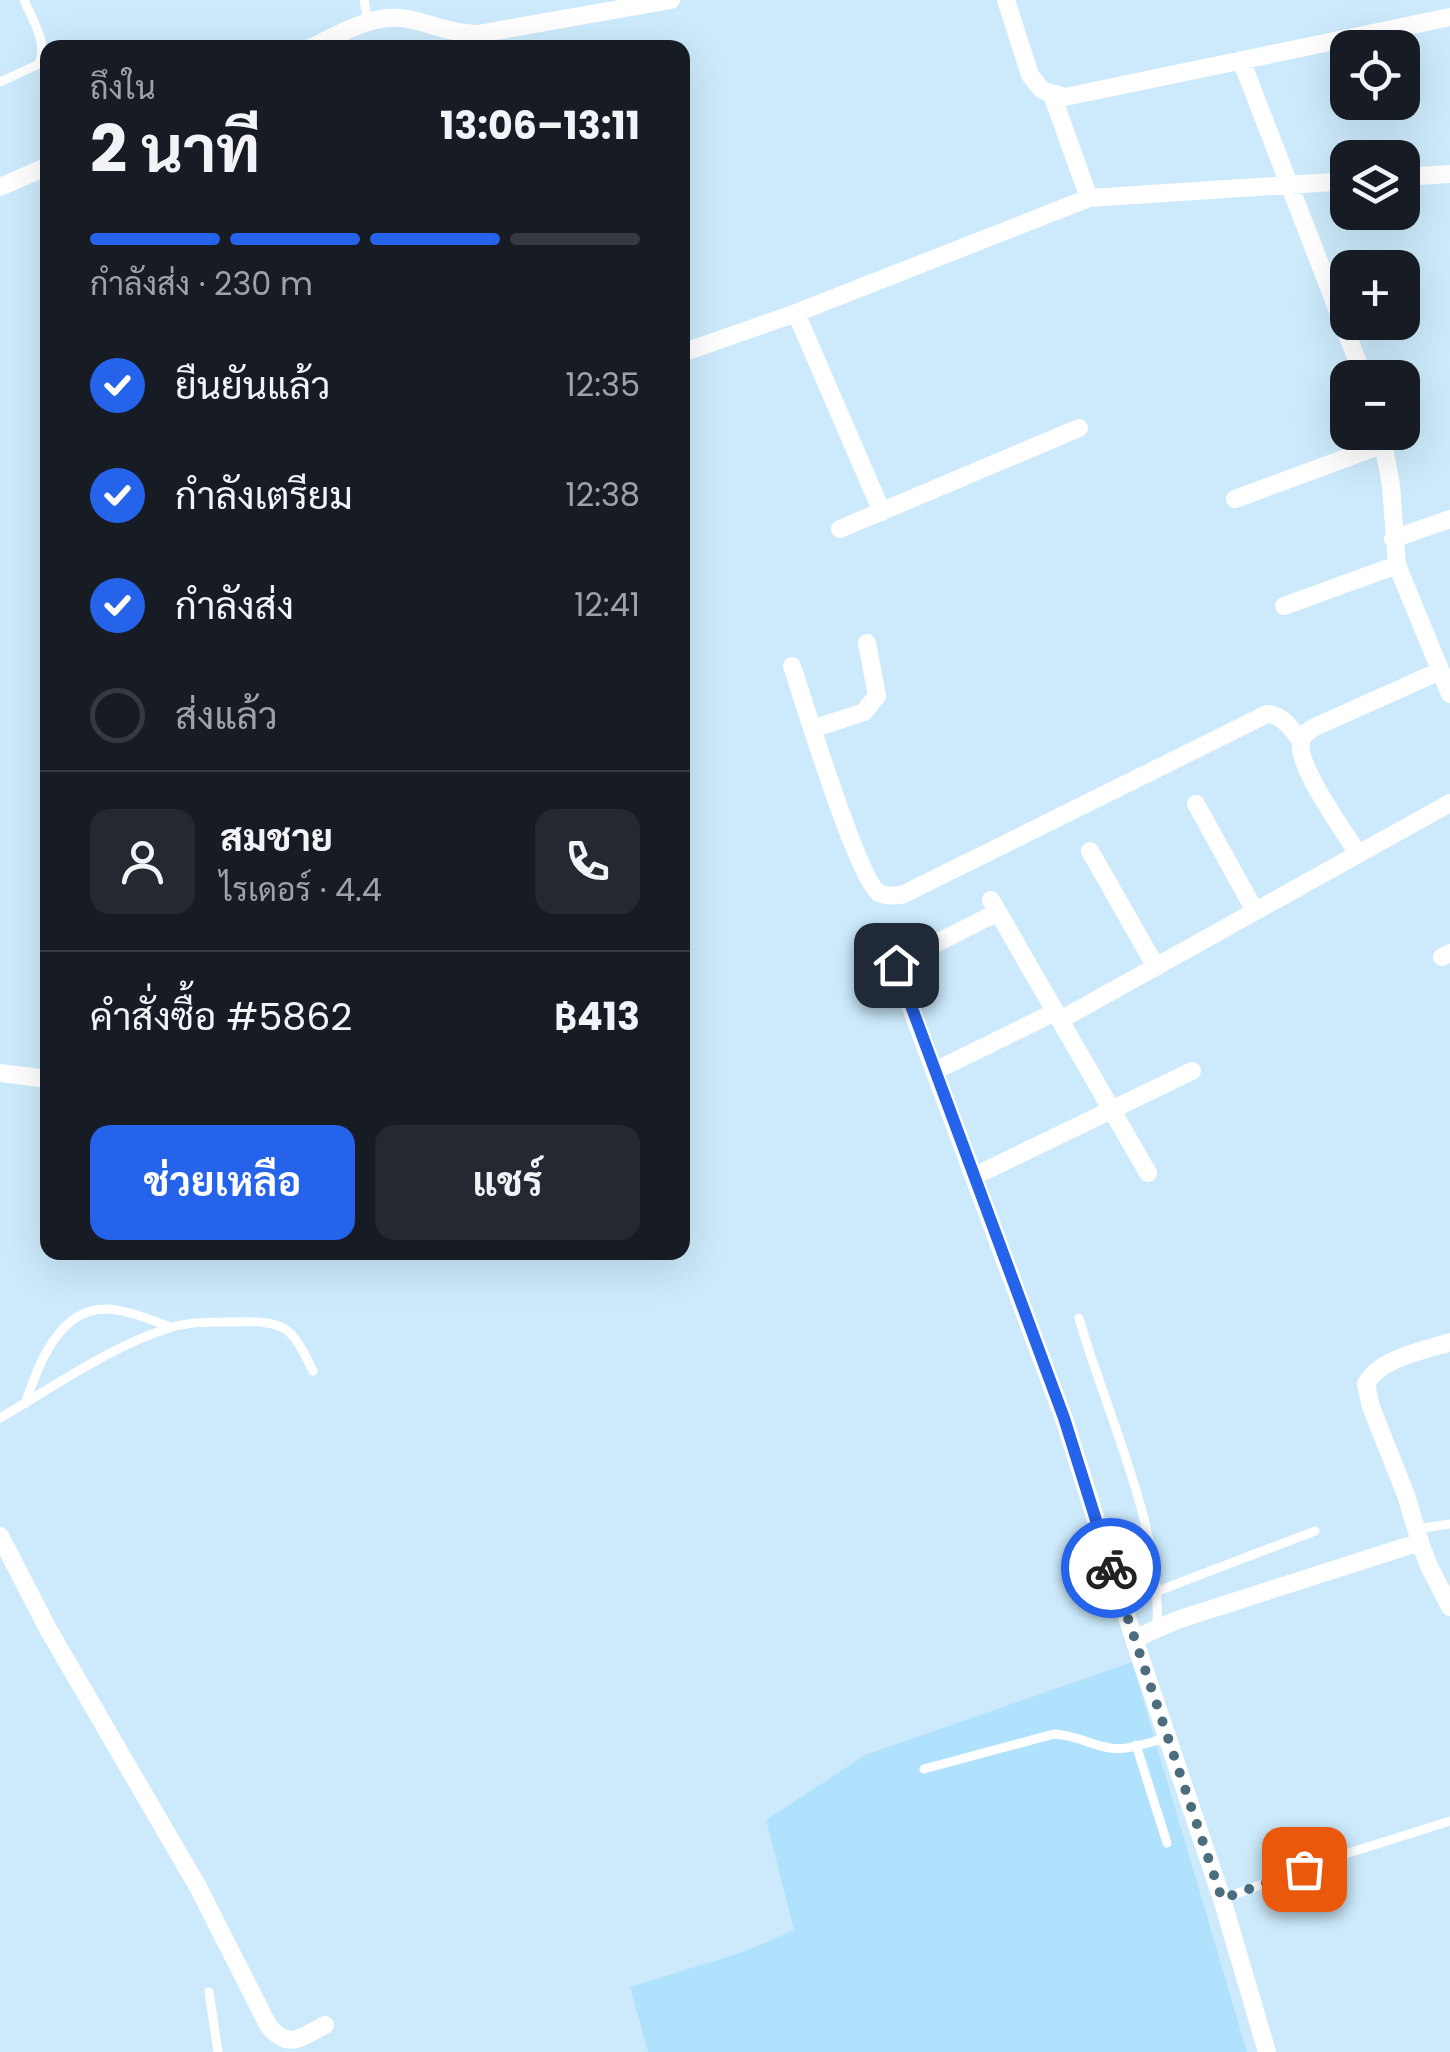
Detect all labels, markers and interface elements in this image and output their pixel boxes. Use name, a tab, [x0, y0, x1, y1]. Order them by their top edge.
map controls	[1330, 30, 1420, 450]
button: locate	[1330, 30, 1420, 120]
text: ถึงใน	[90, 65, 156, 110]
text: 13:06–13:11	[440, 99, 640, 152]
text: 2 นาที	[90, 104, 260, 195]
button: layers	[1330, 140, 1420, 230]
button: +	[1330, 250, 1420, 340]
text: กำลังส่ง · 230 m	[90, 261, 313, 306]
icon: check	[90, 358, 145, 413]
text: ยืนยันแล้ว	[175, 359, 330, 412]
button: −	[1330, 360, 1420, 450]
text: 12:35	[566, 362, 640, 407]
icon: check	[90, 468, 145, 523]
text: กำลังเตรียม	[175, 469, 353, 522]
text: 12:38	[566, 472, 640, 517]
icon: check	[90, 578, 145, 633]
text: กำลังส่ง	[175, 579, 294, 632]
text: 12:41	[574, 582, 640, 627]
text: ส่งแล้ว	[175, 689, 278, 742]
button: person	[90, 809, 195, 914]
button: phone	[535, 809, 640, 914]
text: สมชาย	[220, 811, 333, 864]
text: ไรเดอร์ · 4.4	[220, 867, 382, 912]
pin	[854, 923, 939, 1008]
icon: home	[869, 938, 924, 993]
text: คำสั่งซื้อ #5862	[90, 990, 352, 1043]
text: ฿413	[554, 990, 640, 1043]
button: ช่วยเหลือ	[90, 1125, 355, 1240]
button: แชร์	[375, 1125, 640, 1240]
courier	[1061, 1518, 1161, 1618]
icon: bike	[1084, 1541, 1139, 1596]
pin	[1262, 1827, 1347, 1912]
icon: bag	[1277, 1842, 1332, 1897]

